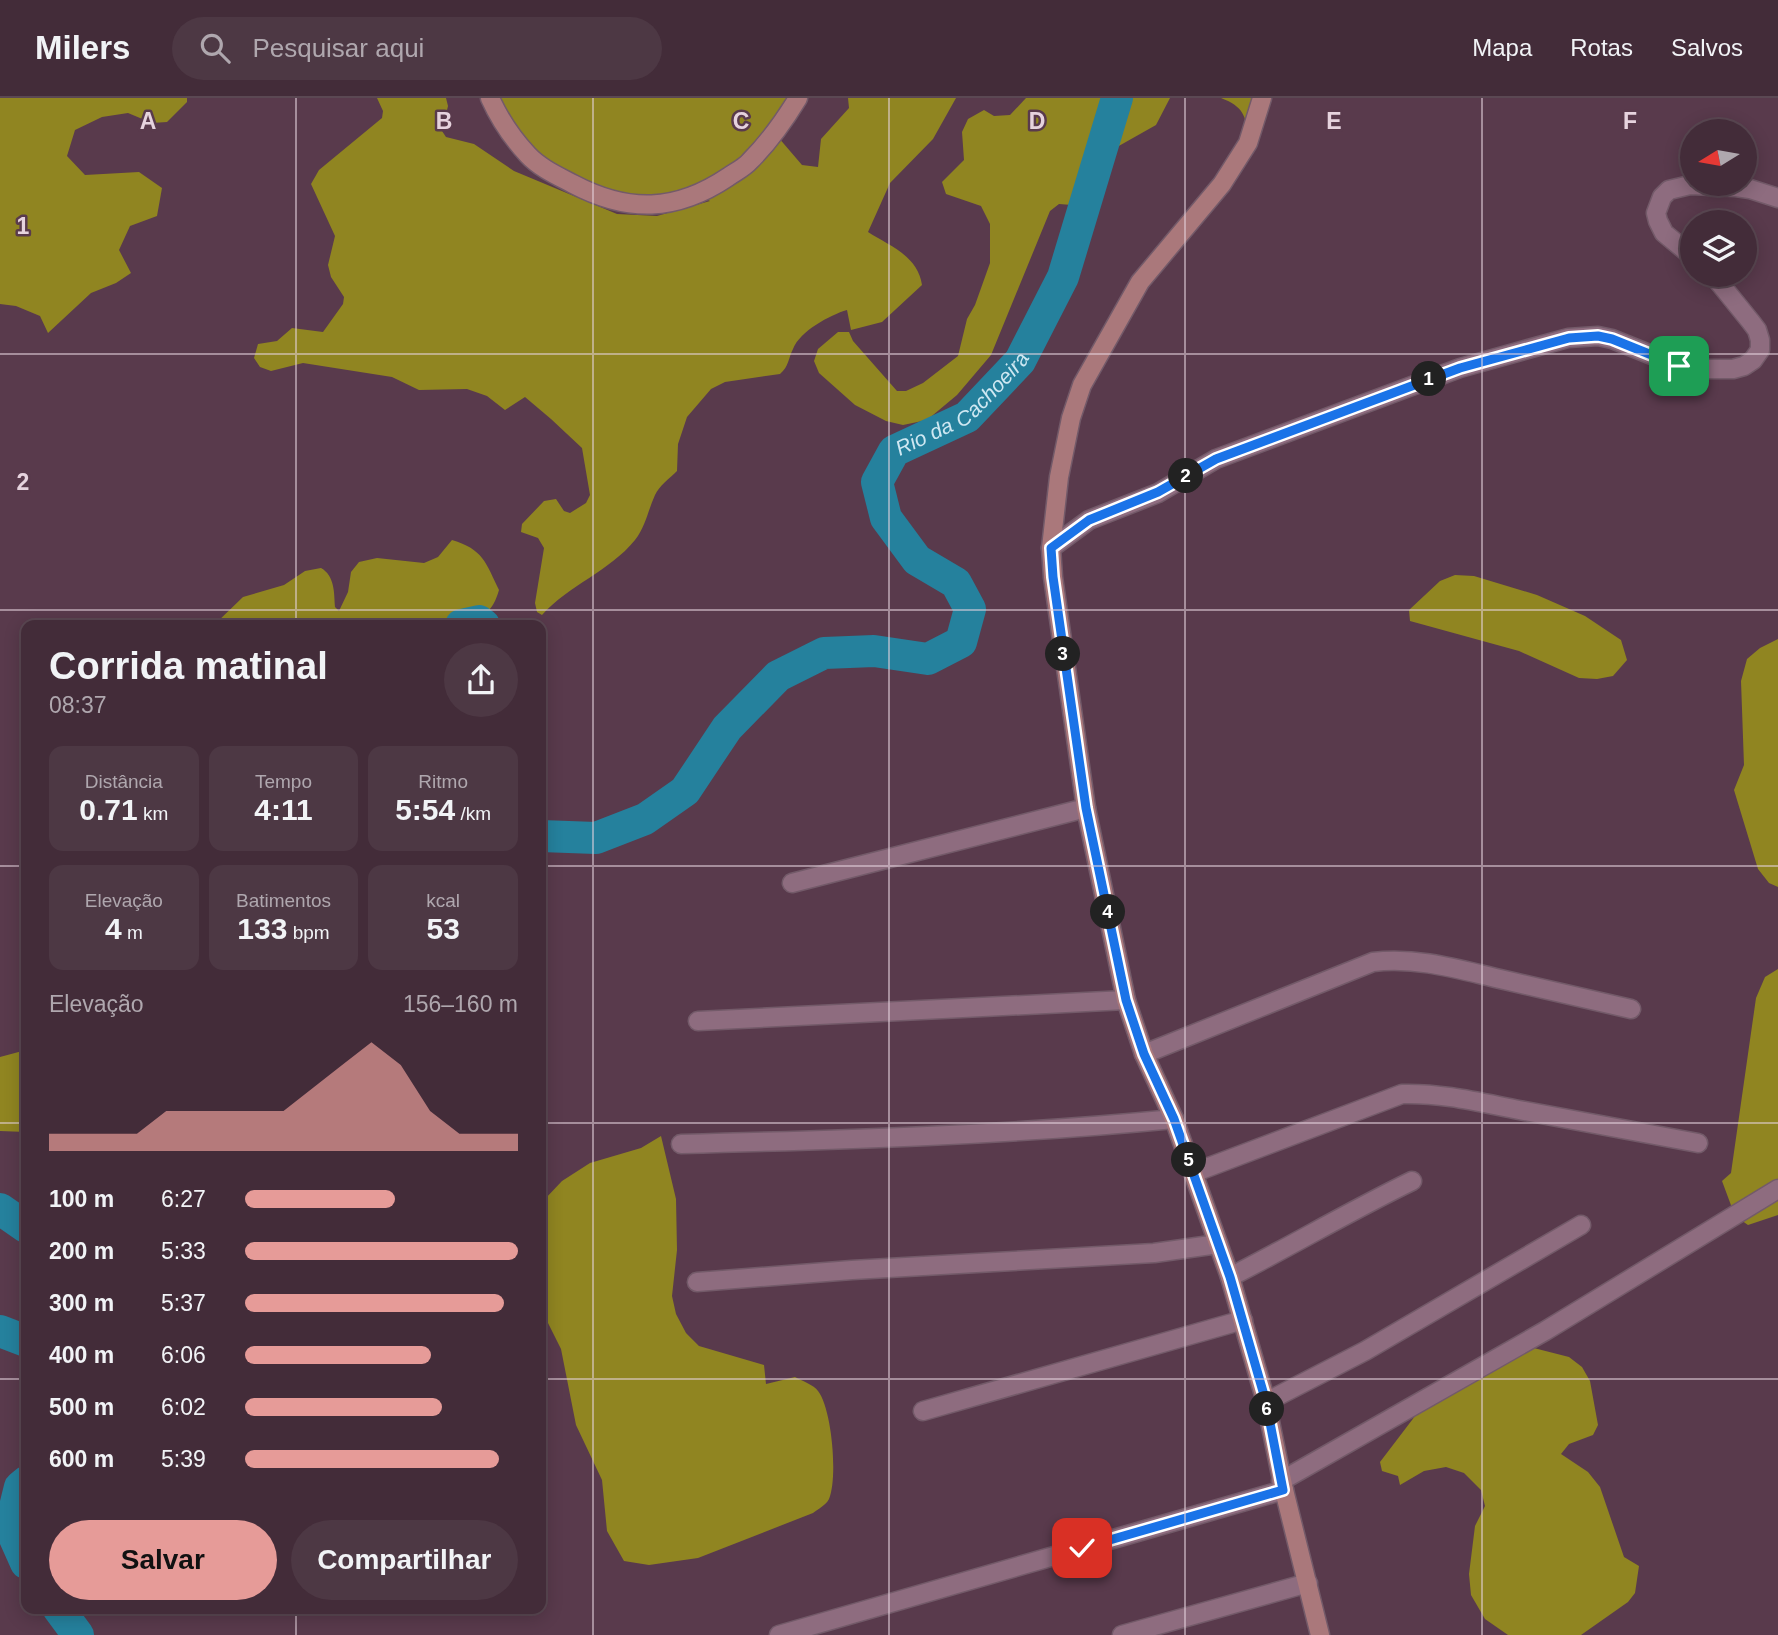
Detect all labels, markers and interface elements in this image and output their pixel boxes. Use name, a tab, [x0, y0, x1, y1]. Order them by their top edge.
search box	[172, 17, 662, 80]
text: Milers	[35, 29, 130, 66]
icon: search	[196, 29, 234, 67]
text: Pesquisar aqui	[252, 33, 424, 63]
text: Mapa	[1472, 34, 1532, 61]
text: Rotas	[1570, 34, 1633, 61]
text: Salvos	[1671, 34, 1743, 61]
text: A	[140, 108, 156, 134]
text: B	[436, 108, 452, 134]
text: C	[733, 108, 749, 134]
text: D	[1029, 108, 1045, 134]
text: E	[1326, 108, 1342, 134]
text: F	[1623, 108, 1637, 134]
north arrow	[1680, 119, 1757, 196]
map controls	[1680, 119, 1757, 287]
button: layers	[1680, 210, 1757, 287]
text: 1	[17, 213, 30, 239]
pin	[1649, 336, 1709, 396]
icon: arrive	[1660, 347, 1698, 385]
water label: Rio da Cachoeira	[892, 349, 1033, 460]
pin: 1	[1412, 362, 1446, 396]
text: 1	[1423, 368, 1434, 389]
pin: 2	[1168, 458, 1204, 494]
text: 2	[1180, 465, 1191, 486]
text: 2	[17, 469, 29, 495]
pin: 3	[1046, 636, 1080, 672]
button: share	[444, 643, 518, 717]
text: 3	[1057, 643, 1068, 664]
text: Corrida matinal	[49, 645, 328, 687]
text: 08:37	[49, 692, 107, 718]
text: Distância	[85, 771, 163, 792]
text: Tempo	[255, 771, 312, 792]
text: Ritmo	[418, 771, 468, 792]
text: 0.71	[79, 793, 138, 826]
text: 4:11	[254, 793, 313, 826]
text: 5:54	[395, 793, 455, 826]
text: km	[138, 803, 168, 824]
text: /km	[455, 803, 491, 824]
text: Elevação	[85, 890, 163, 911]
text: Batimentos	[236, 890, 331, 911]
text: kcal	[426, 890, 460, 911]
pin: 4	[1090, 894, 1126, 930]
text: 4	[1102, 901, 1113, 922]
text: 4	[105, 912, 122, 945]
text: 133	[237, 912, 287, 945]
text: 53	[426, 912, 460, 945]
text: m	[122, 922, 143, 943]
text: bpm	[287, 922, 330, 943]
text: Elevação	[49, 991, 144, 1017]
text: 156–160 m	[403, 991, 518, 1017]
pin: 5	[1172, 1142, 1206, 1178]
text: 5	[1183, 1149, 1194, 1170]
text: 100 m	[49, 1186, 114, 1212]
text: 6:27	[161, 1186, 206, 1212]
text: 200 m	[49, 1238, 114, 1264]
text: 5:33	[161, 1238, 206, 1264]
text: 300 m	[49, 1290, 114, 1316]
text: 5:37	[161, 1290, 206, 1316]
text: 400 m	[49, 1342, 114, 1368]
text: 6:06	[161, 1342, 206, 1368]
pin: 6	[1250, 1392, 1284, 1426]
text: 500 m	[49, 1394, 114, 1420]
text: 6:02	[161, 1394, 206, 1420]
text: 6	[1261, 1398, 1272, 1419]
text: 600 m	[49, 1446, 114, 1472]
text: 5:39	[161, 1446, 206, 1472]
pin	[1052, 1518, 1112, 1578]
button: Salvar	[49, 1520, 277, 1600]
button: Compartilhar	[291, 1520, 518, 1600]
icon: check	[1063, 1529, 1101, 1567]

